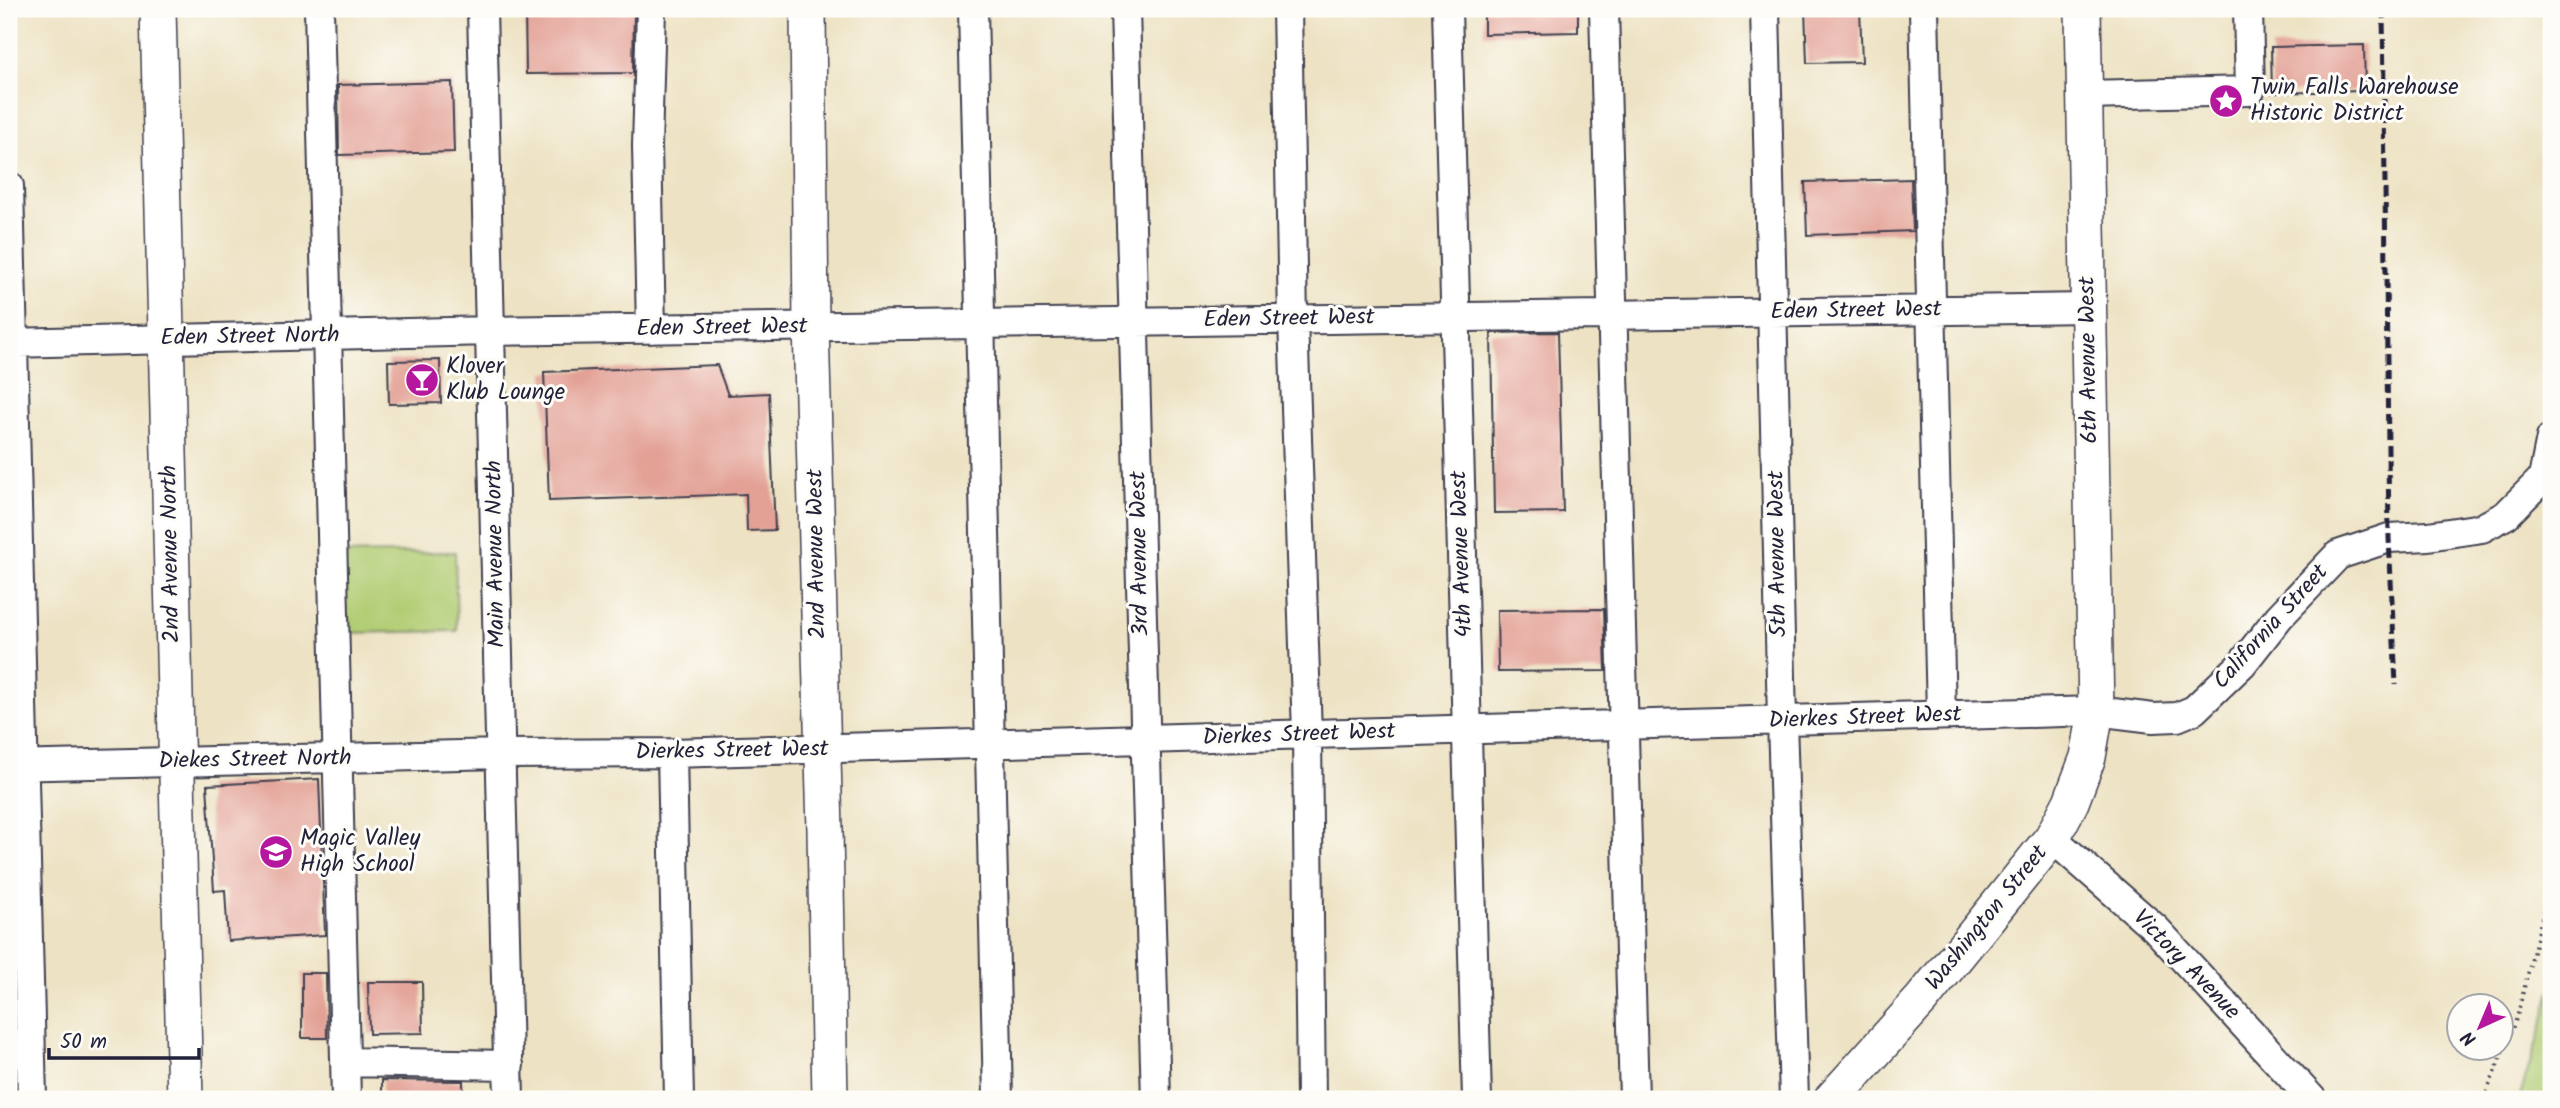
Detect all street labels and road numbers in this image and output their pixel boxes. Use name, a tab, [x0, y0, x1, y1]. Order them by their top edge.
street label: 6th Avenue West	[2070, 275, 2108, 444]
street label: Eden Street West	[1770, 291, 1943, 330]
street label: Eden Street West	[1203, 299, 1376, 338]
street label: Eden Street West	[636, 308, 809, 347]
street label: Eden Street North	[160, 317, 340, 357]
street label: Main Avenue North	[476, 460, 516, 648]
street label: 2nd Avenue North	[151, 465, 191, 643]
street label: 2nd Avenue West	[797, 467, 836, 639]
street label: 4th Avenue West	[1441, 469, 1483, 638]
street label: 5th Avenue West	[1759, 469, 1797, 638]
street label: 3rd Avenue West	[1121, 470, 1159, 637]
street label: California Street	[2205, 555, 2338, 698]
street label: Dierkes Street West	[1768, 697, 1963, 739]
street label: Dierkes Street West	[1202, 714, 1397, 756]
street label: Dierkes Street West	[635, 731, 830, 771]
street label: Diekes Street North	[158, 740, 352, 780]
street label: Washington Street	[1917, 836, 2058, 999]
street label: Victory Avenue	[2124, 901, 2248, 1029]

